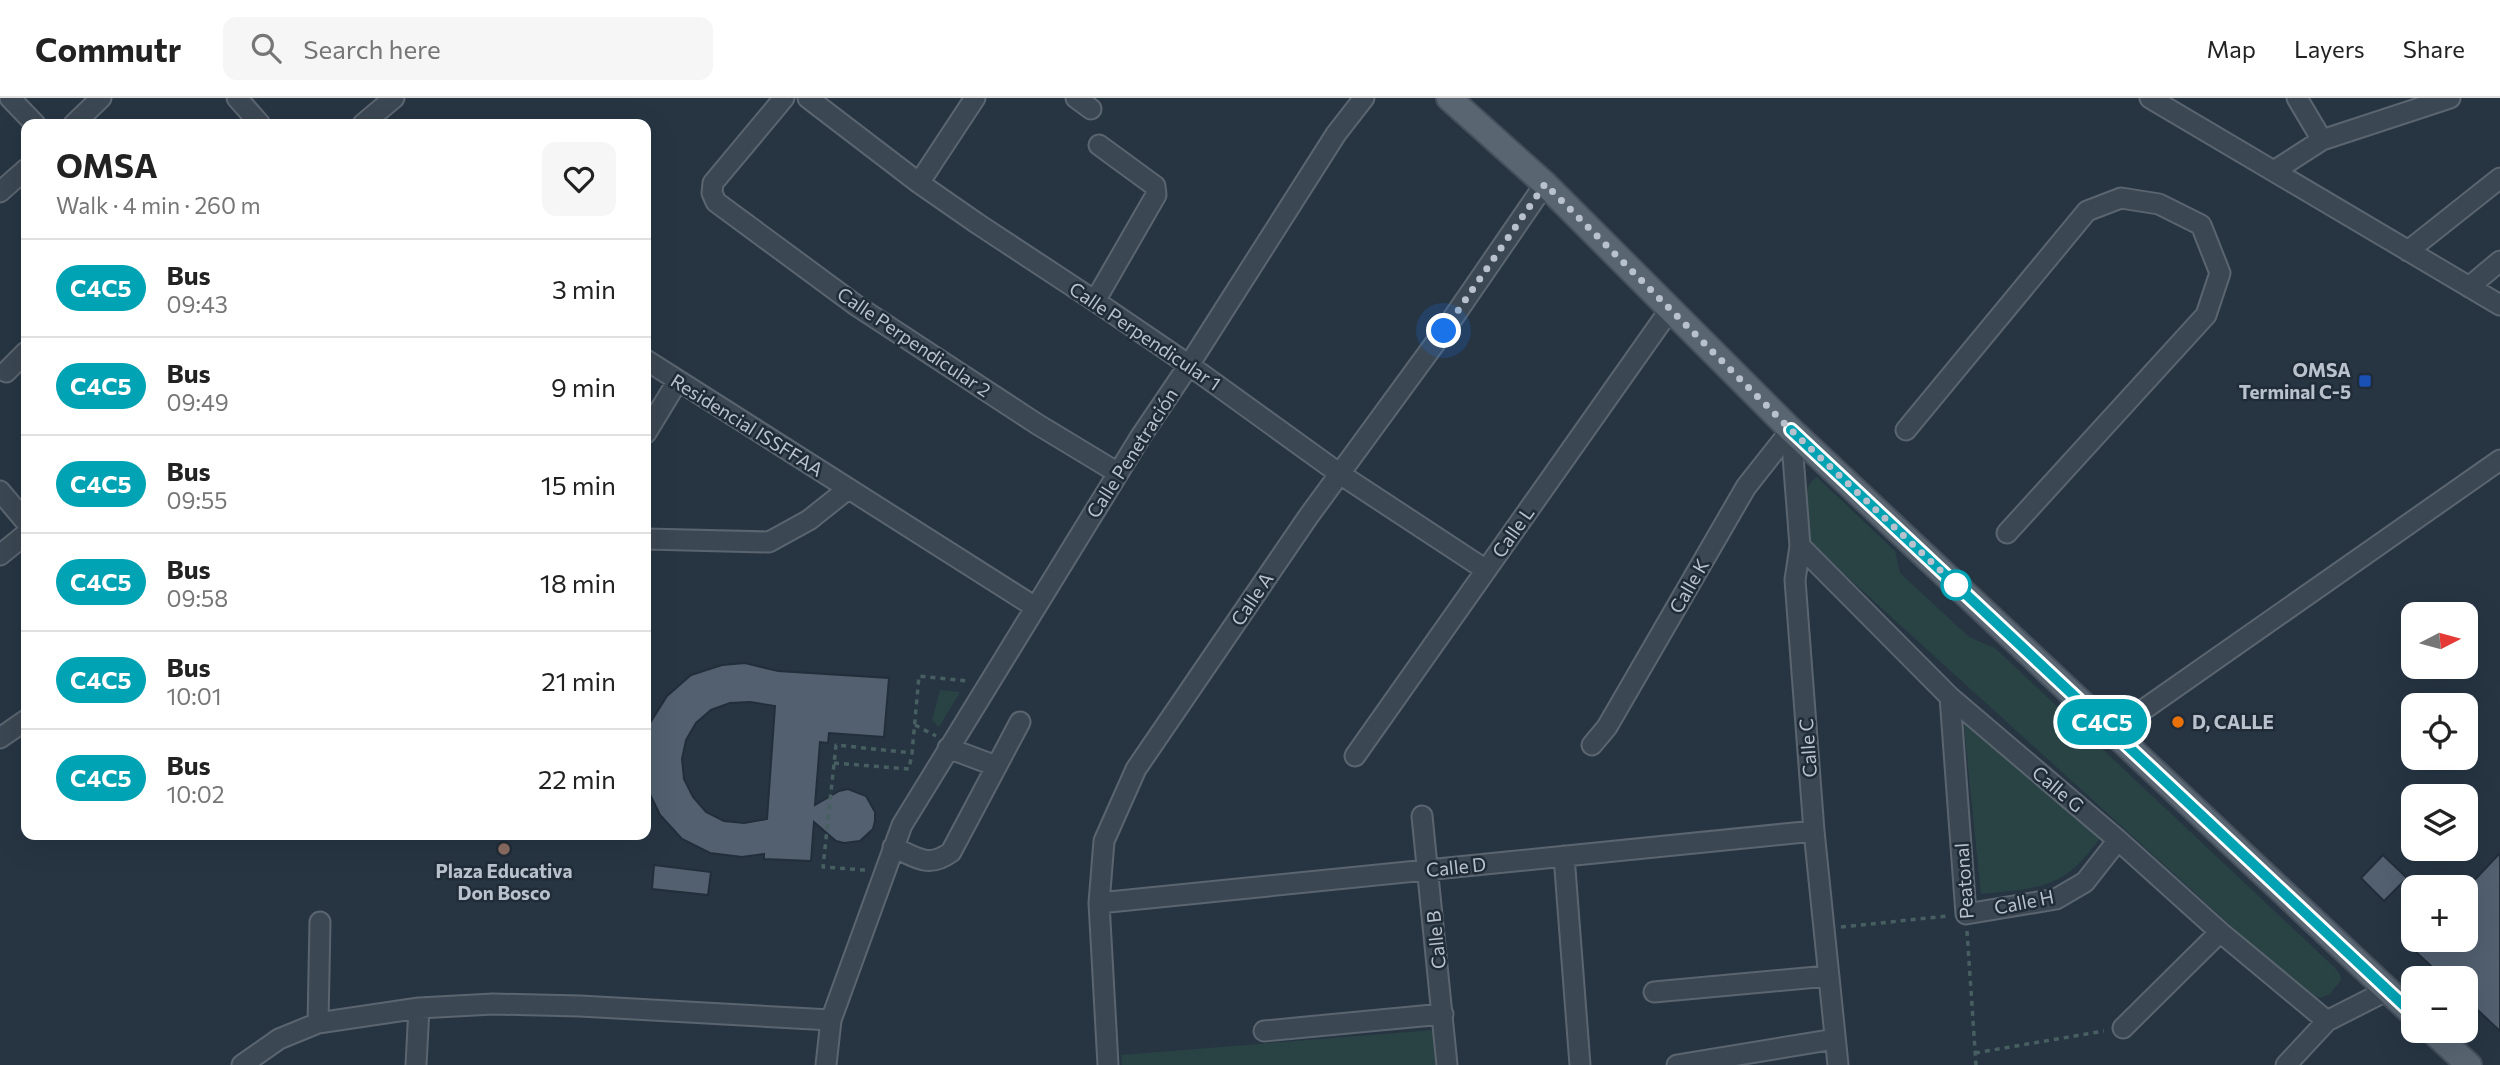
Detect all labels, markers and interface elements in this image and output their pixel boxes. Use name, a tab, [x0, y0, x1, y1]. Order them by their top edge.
search box	[223, 17, 713, 80]
text: Commutr	[35, 28, 181, 69]
icon: search	[247, 29, 285, 67]
text: Search here	[303, 33, 441, 64]
text: Map	[2207, 34, 2256, 63]
text: Layers	[2294, 34, 2365, 63]
text: Share	[2403, 34, 2465, 63]
button: heart	[542, 142, 616, 216]
text: OMSA	[56, 144, 158, 185]
text: Walk · 4 min · 260 m	[56, 191, 261, 219]
text: Bus	[167, 259, 211, 290]
text: C4C5	[70, 273, 132, 302]
text: 3 min	[552, 273, 616, 304]
street label: Calle Perpendicular 1	[1065, 276, 1225, 395]
street label: Calle Perpendicular 2	[833, 282, 995, 401]
text: 09:43	[167, 290, 228, 318]
your location	[1426, 313, 1461, 348]
text: Bus	[167, 357, 211, 388]
place label: OMSA Terminal C-5	[2239, 358, 2351, 403]
street label: Residencial ISSFFAA	[667, 368, 828, 481]
text: C4C5	[70, 371, 132, 400]
text: 9 min	[551, 371, 616, 402]
marker: OMSA Terminal C-5	[2357, 373, 2373, 389]
street label: Calle Penetración	[1081, 383, 1182, 522]
text: 09:49	[167, 388, 229, 416]
text: Bus	[167, 455, 211, 486]
text: C4C5	[70, 469, 132, 498]
text: 15 min	[541, 469, 616, 500]
text: 09:55	[167, 486, 227, 514]
street label: Calle L	[1487, 502, 1538, 562]
text: Bus	[167, 553, 211, 584]
street label: Calle K	[1664, 554, 1713, 617]
text: C4C5	[70, 567, 132, 596]
text: 18 min	[540, 567, 616, 598]
street label: Calle A	[1225, 568, 1278, 630]
unlabelled marker	[1941, 570, 1971, 600]
text: 09:58	[167, 584, 228, 612]
north arrow	[2401, 602, 2478, 679]
map controls	[2401, 602, 2478, 1043]
text: Bus	[167, 651, 211, 682]
text: C4C5	[70, 665, 132, 694]
text: 21 min	[541, 665, 616, 696]
text: 10:01	[167, 682, 222, 710]
button: locate	[2401, 693, 2478, 770]
line badge: C4C5	[2053, 699, 2151, 745]
text: C4C5	[2071, 707, 2133, 736]
place label: D, CALLE	[2192, 710, 2274, 733]
marker: D, CALLE	[2170, 714, 2186, 730]
street label: Calle C	[1794, 718, 1821, 778]
text: Bus	[167, 749, 211, 780]
street label: Calle G	[2028, 760, 2089, 817]
text: C4C5	[70, 763, 132, 792]
text: 22 min	[538, 763, 616, 794]
text: 10:02	[167, 780, 225, 808]
button: layers	[2401, 784, 2478, 861]
marker: Plaza Educativa Don Bosco	[496, 841, 512, 857]
street label: Peatonal	[1949, 842, 1978, 920]
street label: Calle D	[1425, 852, 1487, 881]
place label: Plaza Educativa Don Bosco	[436, 859, 572, 904]
button: +	[2401, 875, 2478, 952]
street label: Calle H	[1992, 884, 2056, 919]
street label: Calle B	[1421, 910, 1450, 970]
button: −	[2401, 966, 2478, 1043]

